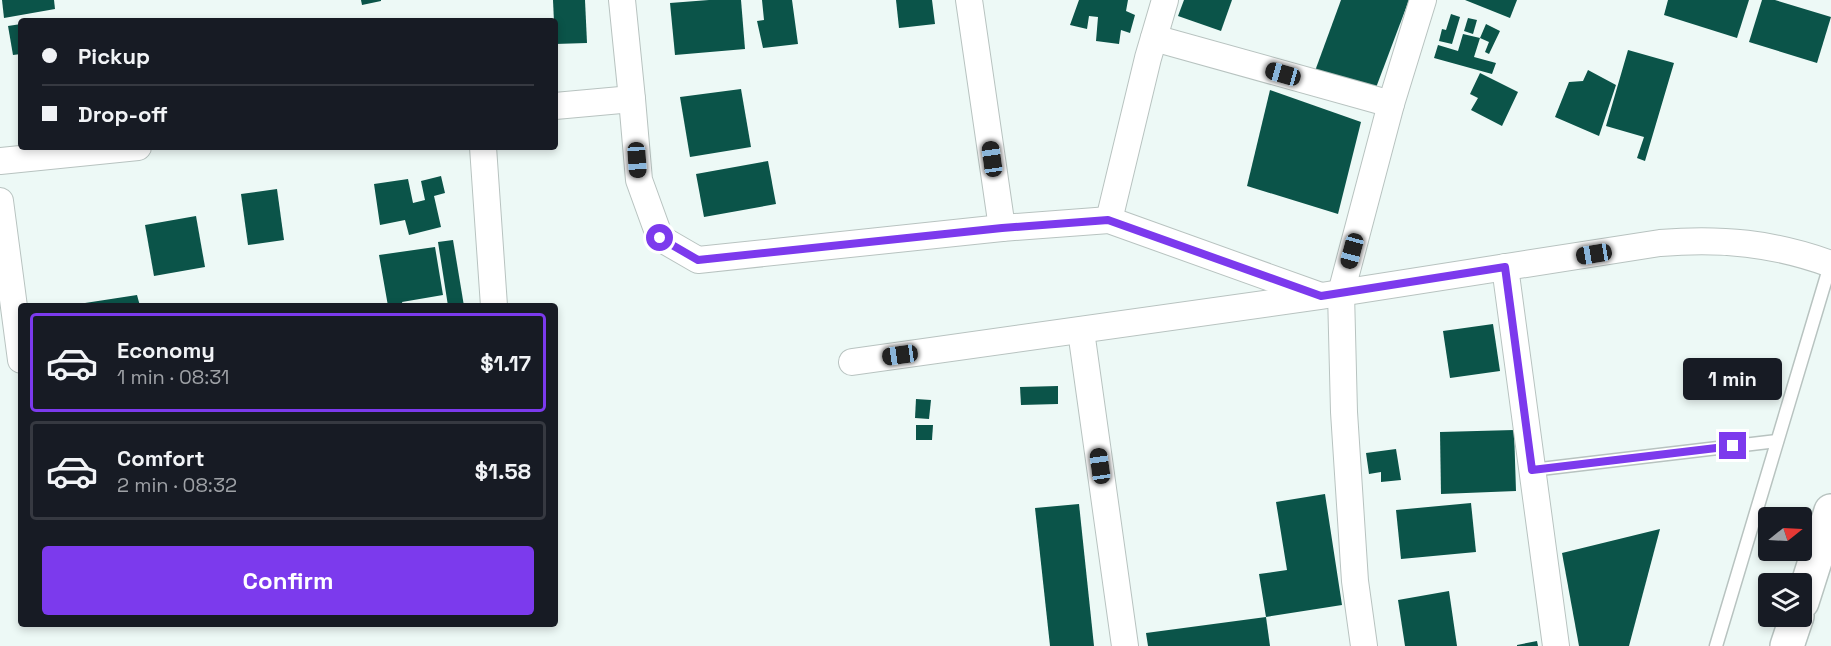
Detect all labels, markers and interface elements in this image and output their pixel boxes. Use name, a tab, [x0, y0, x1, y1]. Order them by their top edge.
text: Pickup	[78, 42, 150, 70]
car	[1263, 60, 1303, 88]
text: Drop-off	[78, 100, 168, 128]
car	[981, 140, 1003, 178]
car	[627, 141, 647, 179]
route start	[646, 224, 673, 251]
car	[1339, 231, 1365, 271]
car	[1575, 242, 1613, 266]
icon: car	[45, 336, 99, 390]
text: Economy	[117, 336, 215, 364]
car	[881, 344, 919, 366]
text: $1.17	[480, 349, 531, 377]
callout: 1 min	[1684, 359, 1782, 401]
text: 1 min · 08:31	[117, 364, 229, 390]
text: 1 min	[1708, 366, 1757, 392]
route end	[1719, 432, 1746, 459]
icon: car	[45, 444, 99, 498]
text: Comfort	[117, 444, 205, 472]
car	[1089, 447, 1111, 485]
text: $1.58	[475, 457, 531, 485]
text: 2 min · 08:32	[117, 472, 237, 498]
north arrow	[1758, 507, 1812, 561]
map controls	[1758, 507, 1812, 627]
button: Confirm	[42, 546, 534, 615]
button: layers	[1758, 573, 1812, 627]

